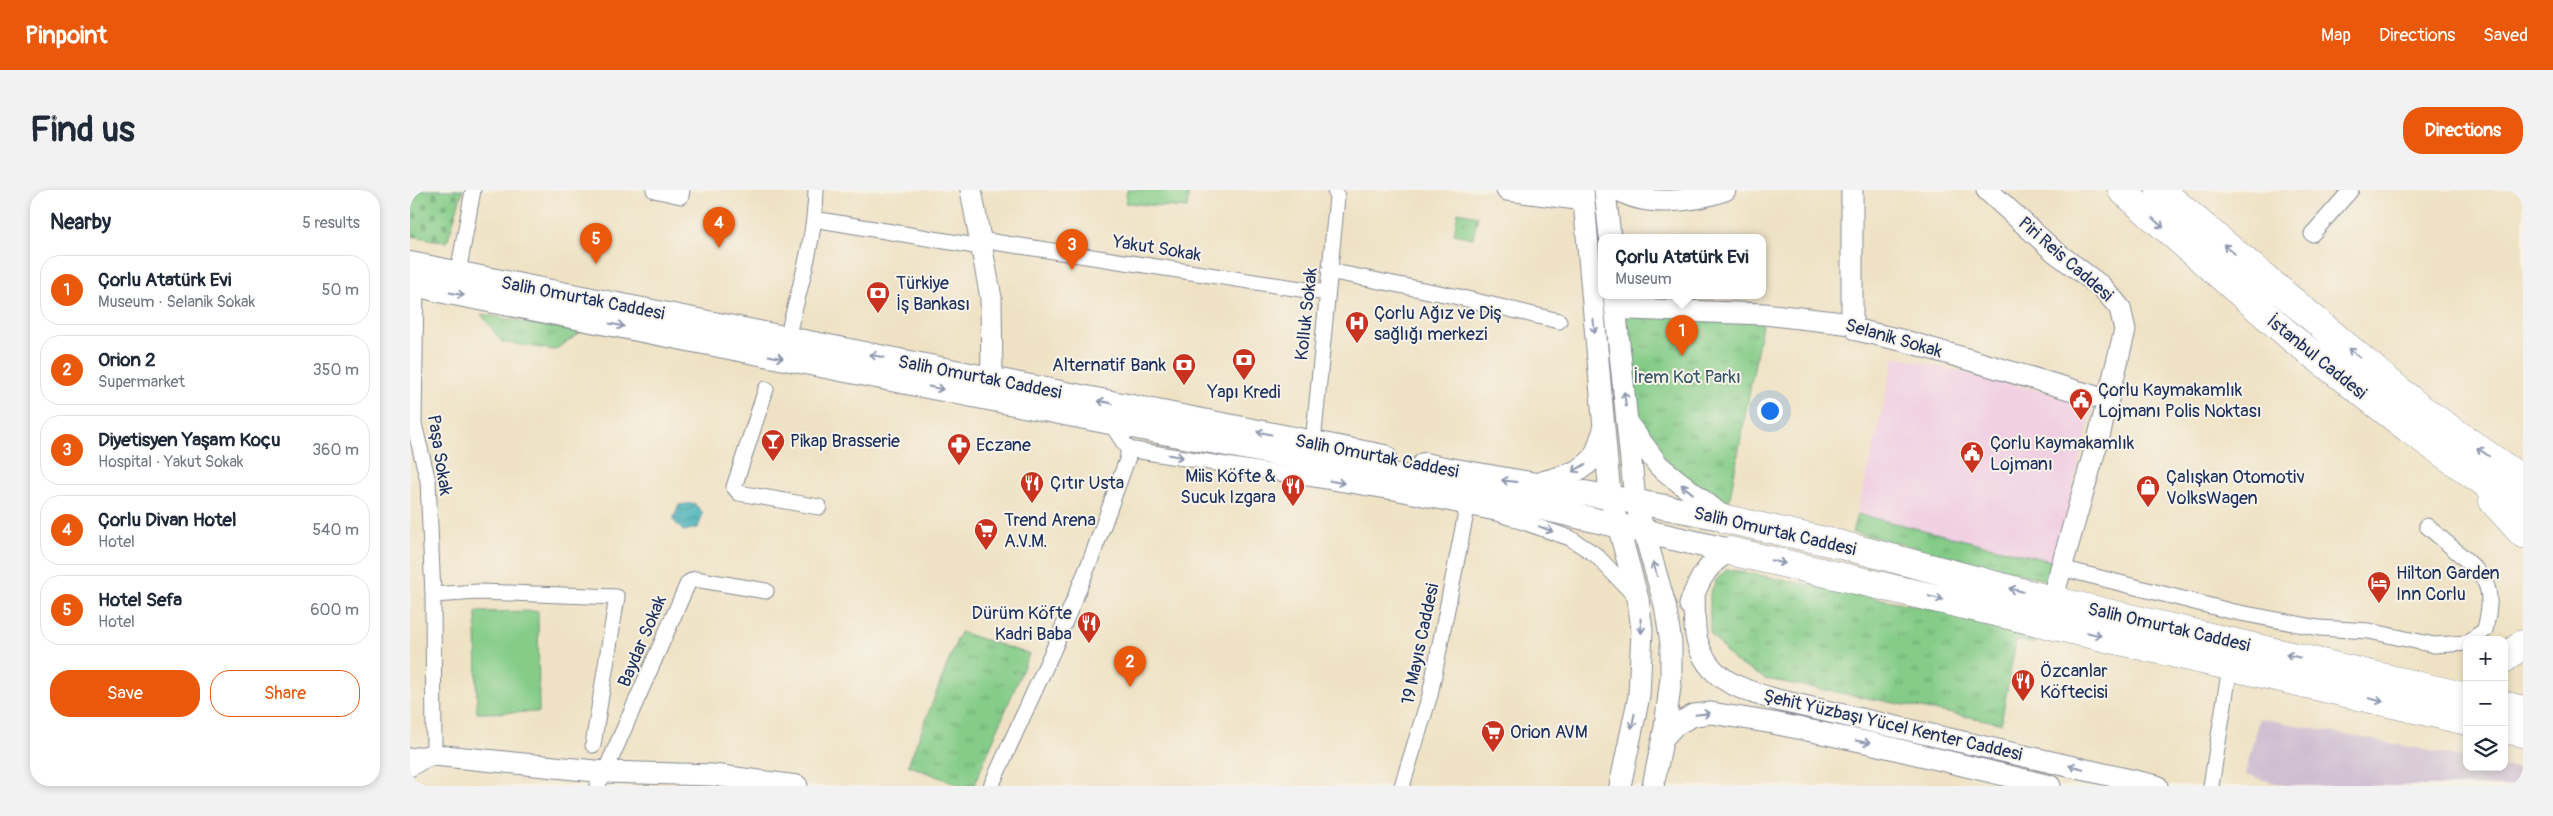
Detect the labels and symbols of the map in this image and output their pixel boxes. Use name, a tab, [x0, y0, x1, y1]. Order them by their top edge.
pin: 4	[703, 207, 735, 248]
street label: Piri Reis Caddesi	[2013, 212, 2118, 307]
one-way arrow	[2152, 217, 2165, 228]
pin: 5	[580, 223, 612, 264]
pin: 3	[1056, 229, 1088, 270]
street label: Yakut Sokak	[1110, 230, 1203, 267]
one-way arrow	[2223, 244, 2236, 255]
street label: Kolluk Sokak	[1290, 266, 1323, 362]
street label: Salih Omurtak Caddesi	[499, 271, 667, 326]
place label: Türkiye İş Bankası	[896, 272, 970, 316]
bank icon: Türkiye İş Bankası	[865, 280, 891, 314]
one-way arrow	[449, 289, 465, 299]
place label: Çorlu Ağız ve Diş sağlığı merkezi	[1374, 302, 1501, 346]
hospital icon: Çorlu Ağız ve Diş sağlığı merkezi	[1344, 310, 1370, 344]
street label: İstanbul Caddesi	[2262, 310, 2371, 405]
street label: Selanik Sokak	[1843, 314, 1945, 363]
pin: 1	[1666, 315, 1698, 356]
one-way arrow	[1589, 317, 1599, 333]
one-way arrow	[608, 321, 624, 330]
bank icon: Yapı Kredi	[1231, 347, 1257, 381]
one-way arrow	[2348, 348, 2361, 359]
street label: Salih Omurtak Caddesi	[896, 350, 1064, 405]
one-way arrow	[869, 351, 885, 361]
one-way arrow	[768, 352, 784, 362]
bank icon: Alternatif Bank	[1171, 352, 1197, 386]
place label: Alternatif Bank	[1052, 354, 1166, 377]
park label: İrem Kot Parkı	[1633, 366, 1741, 389]
place label: Çorlu Kaymakamlık Lojmanı Polis Noktası	[2098, 379, 2262, 423]
place label: Yapı Kredi	[1206, 381, 1281, 404]
one-way arrow	[927, 384, 943, 393]
public building icon: Çorlu Kaymakamlık Lojmanı Polis Noktası	[2068, 387, 2094, 421]
one-way arrow	[1620, 392, 1630, 408]
one-way arrow	[1097, 396, 1113, 406]
your location	[1757, 398, 1783, 424]
street label: Paşa Sokak	[422, 413, 457, 498]
bar icon: Pikap Brasserie	[760, 428, 786, 462]
one-way arrow	[1257, 428, 1273, 437]
street label: Salih Omurtak Caddesi	[1293, 429, 1461, 484]
place label: Pikap Brasserie	[790, 430, 900, 453]
pharmacy icon: Eczane	[946, 432, 972, 466]
place label: Çorlu Kaymakamlık Lojmanı	[1990, 432, 2135, 476]
place label: Eczane	[976, 434, 1031, 457]
public building icon: Çorlu Kaymakamlık Lojmanı	[1959, 440, 1985, 474]
one-way arrow	[2476, 447, 2490, 457]
one-way arrow	[1168, 451, 1184, 461]
one-way arrow	[1573, 464, 1587, 474]
place label: Miis Köfte & Sucuk Izgara	[1180, 465, 1276, 509]
place label: Çalışkan Otomotiv VolksWagen	[2166, 466, 2305, 510]
restaurant icon: Çıtır Usta	[1019, 470, 1045, 504]
place label: Çıtır Usta	[1050, 472, 1124, 495]
restaurant icon: Miis Köfte & Sucuk Izgara	[1280, 473, 1306, 507]
shop icon: Çalışkan Otomotiv VolksWagen	[2135, 474, 2161, 508]
one-way arrow	[1502, 476, 1518, 486]
one-way arrow	[1328, 478, 1344, 488]
one-way arrow	[1680, 484, 1694, 494]
street label: Salih Omurtak Caddesi	[1691, 502, 1858, 561]
place label: Trend Arena A.V.M.	[1004, 509, 1096, 553]
supermarket icon: Trend Arena A.V.M.	[973, 517, 999, 551]
one-way arrow	[1538, 525, 1553, 534]
one-way arrow	[1769, 558, 1785, 567]
one-way arrow	[1650, 562, 1659, 578]
place label: Hilton Garden Inn Corlu	[2396, 562, 2500, 606]
hotel icon: Hilton Garden Inn Corlu	[2366, 570, 2392, 604]
street label: 19 Mayıs Caddesi	[1396, 581, 1445, 707]
one-way arrow	[2008, 585, 2024, 594]
street label: Baydar Sokak	[613, 591, 672, 690]
one-way arrow	[1928, 594, 1944, 603]
street label: Salih Omurtak Caddesi	[2085, 598, 2252, 657]
place label: Dürüm Köfte Kadri Baba	[972, 602, 1072, 646]
restaurant icon: Dürüm Köfte Kadri Baba	[1076, 610, 1102, 644]
one-way arrow	[1636, 618, 1646, 634]
one-way arrow	[2086, 630, 2102, 639]
pin: 2	[1114, 646, 1146, 687]
one-way arrow	[2285, 651, 2301, 660]
place label: Özcanlar Köftecisi	[2040, 660, 2108, 704]
restaurant icon: Özcanlar Köftecisi	[2010, 668, 2036, 702]
street label: Şehit Yüzbaşı Yücel Kenter Caddesi	[1761, 684, 2025, 766]
one-way arrow	[2368, 696, 2384, 705]
one-way arrow	[1695, 709, 1711, 719]
one-way arrow	[1628, 713, 1637, 729]
supermarket icon: Orion AVM	[1480, 719, 1506, 753]
place label: Orion AVM	[1510, 721, 1588, 744]
one-way arrow	[1854, 738, 1870, 747]
one-way arrow	[2068, 762, 2084, 771]

